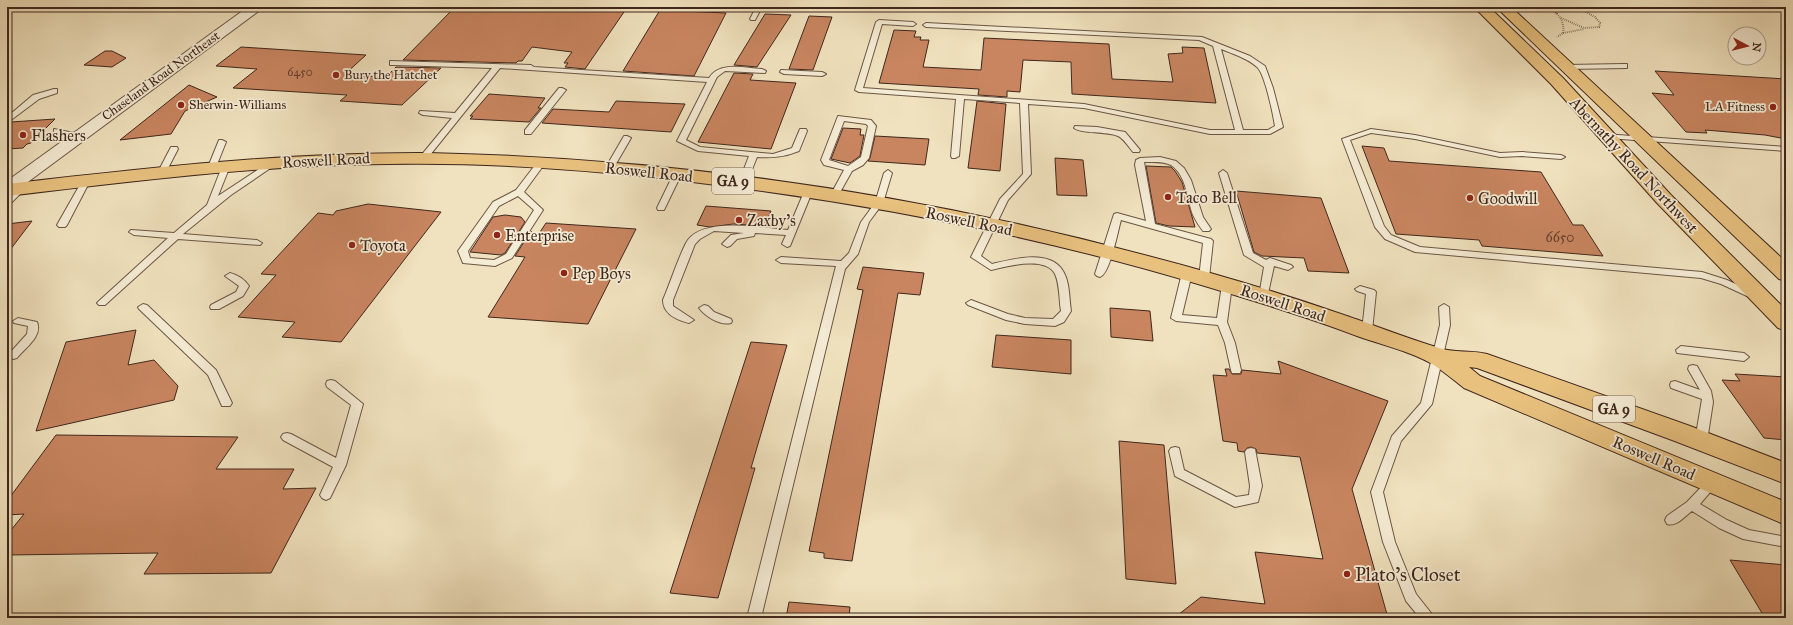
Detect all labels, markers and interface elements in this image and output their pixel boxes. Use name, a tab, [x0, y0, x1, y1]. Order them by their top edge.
north arrow	[1727, 26, 1767, 66]
street label: Chaseland Road Northeast	[99, 28, 223, 124]
text: N	[1749, 42, 1763, 53]
house number: 6450	[287, 65, 313, 79]
place label: Bury the Hatchet	[344, 67, 438, 83]
marker: Bury the Hatchet	[331, 70, 341, 80]
street label: Abernathy Road Northwest	[1565, 92, 1702, 237]
place label: Sherwin-Williams	[189, 97, 286, 113]
place label: LA Fitness	[1705, 99, 1765, 115]
marker: Sherwin-Williams	[176, 100, 186, 110]
marker: LA Fitness	[1768, 102, 1778, 112]
place label: Flashers	[31, 126, 86, 145]
marker: Flashers	[18, 130, 28, 140]
street label: Roswell Road	[281, 148, 371, 172]
street label: Roswell Road	[604, 158, 694, 186]
road number: GA 9	[712, 168, 754, 194]
place label: Taco Bell	[1176, 188, 1238, 207]
place label: Goodwill	[1478, 189, 1538, 208]
marker: Taco Bell	[1163, 192, 1173, 202]
marker: Goodwill	[1465, 193, 1475, 203]
street label: Roswell Road	[924, 203, 1014, 239]
place label: Zaxby's	[747, 211, 796, 230]
marker: Zaxby's	[734, 215, 744, 225]
place label: Enterprise	[505, 226, 575, 245]
house number: 6650	[1545, 229, 1575, 246]
marker: Enterprise	[492, 230, 502, 240]
place label: Toyota	[360, 236, 406, 255]
marker: Toyota	[347, 240, 357, 250]
place label: Pep Boys	[572, 264, 631, 283]
marker: Pep Boys	[559, 268, 569, 278]
street label: Roswell Road	[1238, 280, 1328, 326]
road number: GA 9	[1593, 396, 1635, 422]
street label: Roswell Road	[1610, 432, 1698, 484]
place label: Plato's Closet	[1355, 563, 1461, 586]
marker: Plato's Closet	[1342, 569, 1352, 579]

